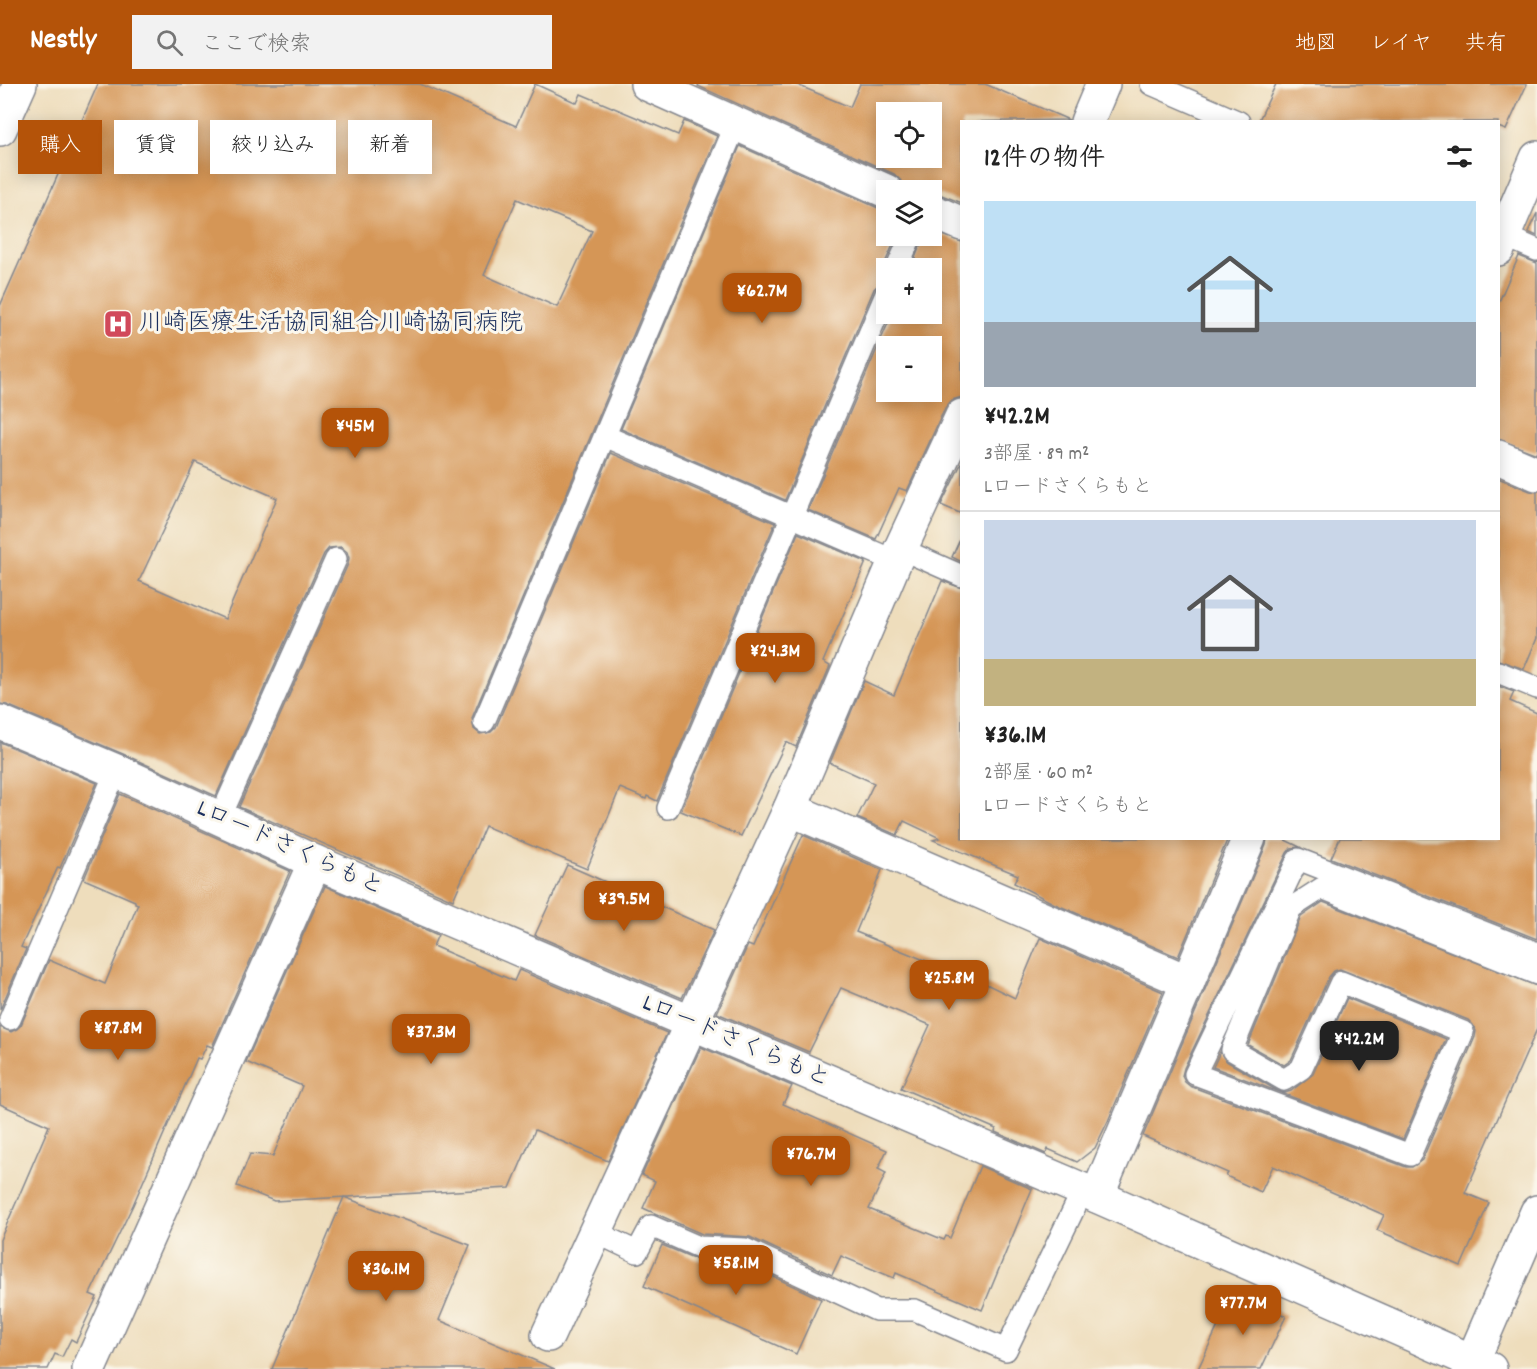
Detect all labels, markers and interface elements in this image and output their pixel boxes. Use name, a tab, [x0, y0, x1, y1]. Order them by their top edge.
search box	[132, 15, 552, 69]
text: Nestly	[30, 22, 96, 62]
icon: search	[153, 26, 186, 59]
text: ここで検索	[201, 30, 311, 61]
text: 地図	[1295, 30, 1337, 60]
text: レイヤ	[1370, 30, 1432, 60]
text: 共有	[1465, 30, 1507, 60]
map controls	[876, 102, 942, 402]
button: locate	[876, 102, 942, 168]
chip: 購入	[18, 120, 102, 174]
chip: 賃貸	[114, 120, 198, 174]
chip: 絞り込み	[210, 120, 336, 174]
chip: 新着	[348, 120, 432, 174]
icon: filters	[1443, 140, 1476, 173]
text: 12件の物件	[984, 141, 1105, 178]
button: layers	[876, 180, 942, 246]
icon: home	[1176, 240, 1284, 348]
button: +	[876, 258, 942, 324]
pin: ¥62.7M	[713, 273, 811, 324]
text: ¥62.7M	[737, 278, 787, 306]
place label: 川崎医療生活協同組合川崎協同病院	[139, 307, 523, 341]
hospital icon: 川崎医療生活協同組合川崎協同病院	[102, 308, 134, 340]
button: −	[876, 336, 942, 402]
text: ¥42.2M	[984, 399, 1050, 436]
pin: ¥45M	[319, 408, 391, 459]
text: ¥45M	[336, 413, 374, 441]
text: 3部屋 · 89 m²	[984, 441, 1089, 469]
text: Lロードさくらもと	[984, 474, 1152, 502]
icon: home	[1176, 559, 1284, 667]
pin: ¥24.3M	[726, 633, 824, 684]
text: ¥24.3M	[750, 638, 800, 666]
text: ¥36.1M	[984, 718, 1046, 755]
text: 2部屋 · 60 m²	[984, 760, 1093, 788]
street label: Lロードさくらもと	[191, 792, 389, 906]
text: Lロードさくらもと	[984, 793, 1152, 821]
pin: ¥39.5M	[575, 881, 673, 932]
text: ¥39.5M	[598, 886, 650, 914]
pin: ¥25.8M	[900, 960, 998, 1011]
text: ¥25.8M	[924, 965, 974, 993]
street label: Lロードさくらもと	[636, 987, 836, 1097]
pin: ¥87.8M	[69, 1010, 167, 1061]
pin: ¥37.3M	[382, 1014, 480, 1065]
text: ¥87.8M	[94, 1015, 142, 1043]
text: ¥37.3M	[406, 1019, 456, 1047]
pin: ¥42.2M	[1310, 1021, 1408, 1072]
text: ¥42.2M	[1334, 1026, 1384, 1054]
pin: ¥76.7M	[762, 1136, 860, 1187]
text: ¥76.7M	[786, 1141, 836, 1169]
pin: ¥58.1M	[687, 1245, 785, 1296]
text: ¥58.1M	[713, 1250, 759, 1278]
pin: ¥36.1M	[337, 1251, 435, 1302]
text: ¥36.1M	[362, 1256, 410, 1284]
pin: ¥77.7M	[1194, 1285, 1292, 1336]
text: ¥77.7M	[1219, 1290, 1267, 1318]

